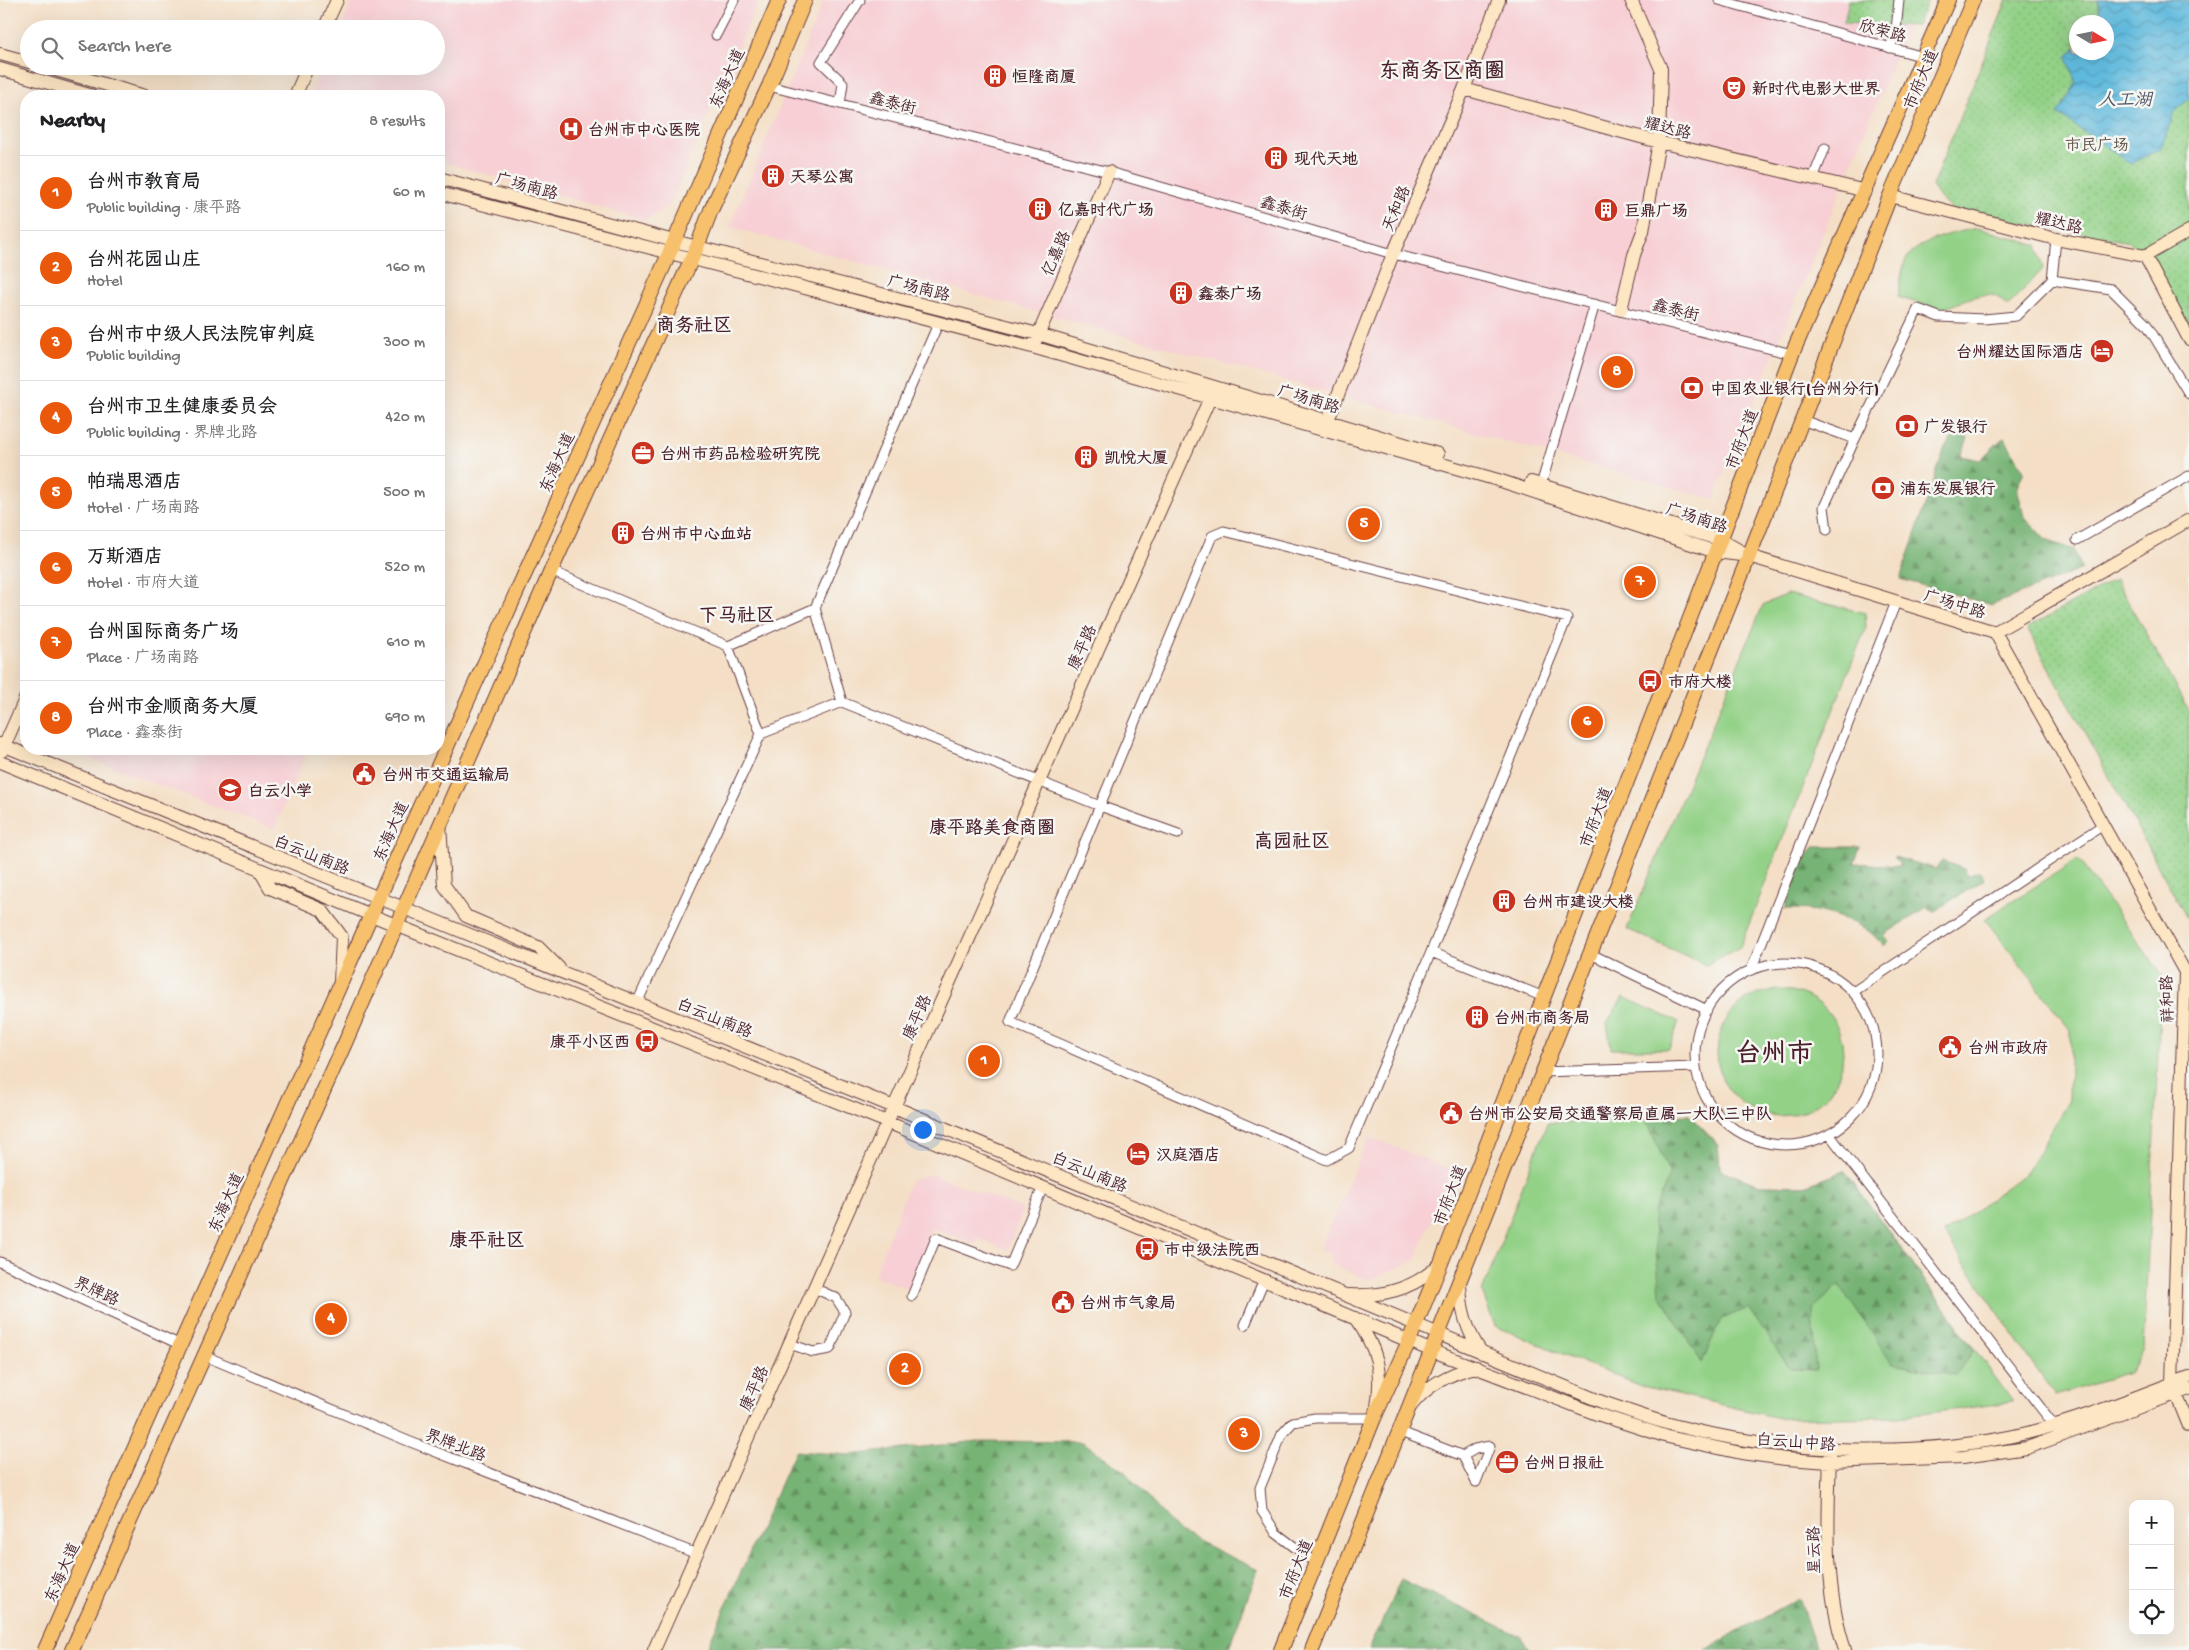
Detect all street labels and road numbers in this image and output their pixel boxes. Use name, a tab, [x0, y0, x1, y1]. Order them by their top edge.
street label: 欣荣路	[1856, 16, 1908, 49]
street label: 东海大道	[706, 46, 751, 113]
street label: 市府大道	[1900, 46, 1944, 114]
street label: 鑫泰街	[867, 88, 918, 120]
street label: 耀达路	[1642, 113, 1693, 145]
street label: 广场南路	[493, 169, 560, 206]
street label: 天和路	[1378, 183, 1416, 235]
street label: 鑫泰街	[1257, 193, 1309, 226]
street label: 耀达路	[2033, 209, 2084, 240]
street label: 亿嘉路	[1038, 228, 1077, 280]
street label: 广场南路	[885, 271, 952, 307]
street label: 鑫泰街	[1650, 295, 1701, 327]
street label: 广场南路	[1275, 381, 1342, 420]
street label: 市府大道	[1722, 406, 1765, 474]
street label: 东海大道	[536, 430, 581, 497]
street label: 广场南路	[1663, 500, 1730, 539]
street label: 广场中路	[1921, 586, 1988, 625]
street label: 康平路	[1064, 622, 1103, 674]
street label: 市府大道	[1576, 784, 1619, 852]
street label: 东海大道	[370, 799, 415, 866]
street label: 白云山南路	[270, 832, 352, 881]
street label: 祥和路	[2158, 975, 2179, 1023]
street label: 康平路	[899, 992, 938, 1044]
street label: 白云山南路	[673, 995, 755, 1044]
street label: 白云山南路	[1048, 1148, 1130, 1199]
street label: 市府大道	[1430, 1162, 1473, 1230]
street label: 东海大道	[205, 1170, 250, 1237]
street label: 界牌路	[70, 1273, 122, 1312]
street label: 康平路	[736, 1363, 775, 1415]
street label: 界牌北路	[421, 1425, 489, 1468]
street label: 白云山中路	[1755, 1430, 1836, 1457]
street label: 星云路	[1805, 1526, 1826, 1574]
street label: 市府大道	[1276, 1536, 1319, 1604]
street label: 东海大道	[41, 1540, 86, 1607]

